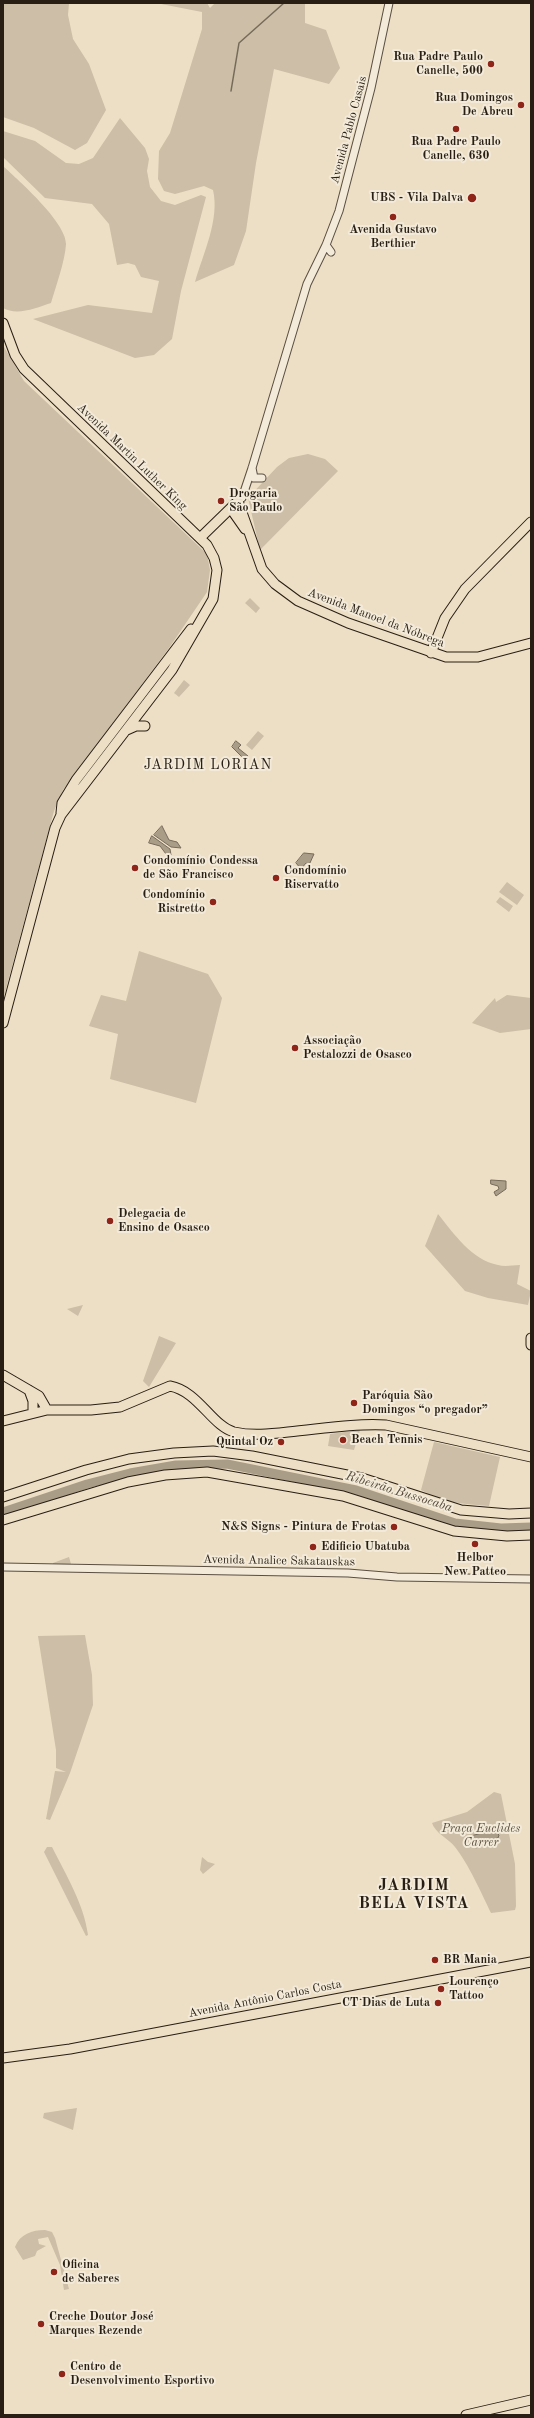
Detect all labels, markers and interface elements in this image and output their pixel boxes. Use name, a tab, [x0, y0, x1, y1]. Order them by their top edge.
place label: Rua Padre Paulo Canelle, 500	[393, 50, 483, 78]
marker: Rua Padre Paulo Canelle, 500	[486, 59, 496, 69]
street label: Avenida Pablo Casais	[328, 75, 370, 185]
place label: Rua Domingos De Abreu	[435, 91, 513, 119]
marker: Rua Domingos De Abreu	[516, 100, 526, 110]
marker: Rua Padre Paulo Canelle, 630	[451, 124, 461, 134]
place label: Rua Padre Paulo Canelle, 630	[411, 135, 501, 163]
place label: UBS - Vila Dalva	[370, 191, 463, 205]
marker: UBS - Vila Dalva	[466, 192, 478, 204]
marker: Avenida Gustavo Berthier	[388, 212, 398, 222]
place label: Avenida Gustavo Berthier	[349, 223, 437, 251]
street label: Avenida Martin Luther King	[74, 401, 190, 513]
place label: Drogaria São Paulo	[229, 487, 282, 515]
marker: Drogaria São Paulo	[216, 496, 226, 506]
street label: Avenida Manoel da Nóbrega	[306, 585, 446, 651]
district label: JARDIM LORIAN	[144, 757, 272, 773]
place label: Condomínio Condessa de São Francisco	[143, 854, 258, 882]
marker: Condomínio Condessa de São Francisco	[130, 863, 140, 873]
place label: Condomínio Riservatto	[284, 864, 347, 892]
marker: Condomínio Riservatto	[271, 873, 281, 883]
place label: Condomínio Ristretto	[142, 888, 205, 916]
marker: Condomínio Ristretto	[208, 897, 218, 907]
place label: Associação Pestalozzi de Osasco	[303, 1034, 412, 1062]
marker: Associação Pestalozzi de Osasco	[290, 1043, 300, 1053]
place label: Delegacia de Ensino de Osasco	[118, 1207, 210, 1235]
marker: Delegacia de Ensino de Osasco	[105, 1216, 115, 1226]
place label: Paróquia São Domingos “o pregador”	[362, 1389, 488, 1417]
marker: Paróquia São Domingos “o pregador”	[349, 1398, 359, 1408]
place label: Beach Tennis	[351, 1433, 423, 1447]
place label: Quintal Oz	[216, 1435, 273, 1449]
marker: Beach Tennis	[338, 1435, 348, 1445]
marker: Quintal Oz	[276, 1437, 286, 1447]
water label: Ribeirão Bussocaba	[344, 1468, 454, 1516]
place label: N&S Signs - Pintura de Frotas	[221, 1520, 386, 1534]
marker: N&S Signs - Pintura de Frotas	[389, 1522, 399, 1532]
marker: Helbor New Patteo	[470, 1539, 480, 1549]
place label: Edificio Ubatuba	[321, 1540, 410, 1554]
marker: Edificio Ubatuba	[308, 1542, 318, 1552]
place label: Helbor New Patteo	[444, 1551, 506, 1579]
street label: Avenida Analice Sakatauskas	[203, 1552, 355, 1570]
park label: Praça Euclides Carrer	[442, 1822, 520, 1850]
district label: JARDIM BELA VISTA	[358, 1876, 470, 1914]
place label: BR Mania	[443, 1953, 497, 1967]
marker: BR Mania	[430, 1955, 440, 1965]
place label: Lourenço Tattoo	[449, 1975, 499, 2003]
street label: Avenida Antônio Carlos Costa	[187, 1977, 343, 2021]
marker: Lourenço Tattoo	[436, 1984, 446, 1994]
place label: CT Dias de Luta	[342, 1996, 430, 2010]
marker: CT Dias de Luta	[433, 1998, 443, 2008]
place label: Oficina de Saberes	[62, 2258, 119, 2286]
marker: Oficina de Saberes	[49, 2267, 59, 2277]
place label: Creche Doutor José Marques Rezende	[49, 2310, 154, 2338]
marker: Creche Doutor José Marques Rezende	[36, 2319, 46, 2329]
place label: Centro de Desenvolvimento Esportivo	[70, 2360, 215, 2388]
marker: Centro de Desenvolvimento Esportivo	[57, 2369, 67, 2379]

